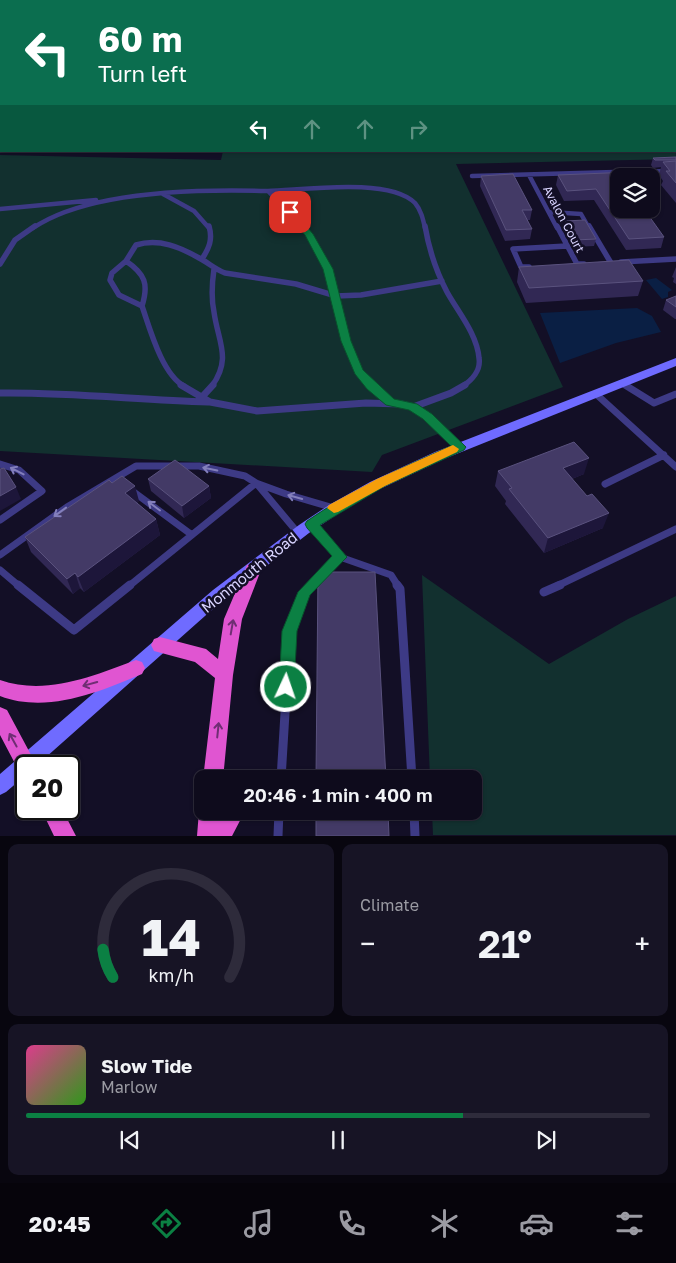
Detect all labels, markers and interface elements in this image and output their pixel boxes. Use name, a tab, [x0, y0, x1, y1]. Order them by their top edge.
text: 60 m	[98, 18, 182, 60]
icon: left	[15, 20, 80, 85]
text: Turn left	[98, 60, 187, 87]
icon: left	[245, 115, 273, 143]
icon: ahead	[298, 115, 326, 143]
icon: ahead	[351, 115, 379, 143]
icon: right	[404, 115, 432, 143]
map controls	[610, 168, 660, 218]
button: layers	[610, 168, 660, 218]
street label: Avalon Court	[540, 183, 588, 255]
pin	[269, 191, 311, 233]
icon: arrive	[276, 198, 304, 226]
one-way arrow	[202, 463, 218, 473]
one-way arrow	[9, 466, 24, 476]
one-way arrow	[287, 491, 303, 501]
one-way arrow	[148, 501, 161, 512]
one-way arrow	[54, 506, 67, 517]
street label: Monmouth Road	[197, 528, 301, 616]
one-way arrow	[228, 620, 238, 636]
position arrow	[259, 660, 311, 712]
one-way arrow	[82, 680, 98, 689]
one-way arrow	[213, 723, 223, 739]
one-way arrow	[8, 733, 18, 748]
speed limit sign: 20	[15, 755, 80, 820]
text: 20:46 · 1 min · 400 m	[243, 783, 433, 806]
text: Climate	[360, 895, 419, 915]
text: 14	[141, 905, 201, 967]
text: 21°	[478, 921, 532, 966]
text: −	[360, 927, 375, 960]
text: +	[635, 927, 650, 960]
text: km/h	[148, 964, 194, 986]
text: Slow Tide	[101, 1054, 192, 1077]
text: Marlow	[101, 1077, 157, 1097]
icon: previous	[116, 1126, 144, 1154]
icon: pause	[324, 1126, 352, 1154]
icon: next	[532, 1126, 560, 1154]
icon: directions	[149, 1206, 184, 1241]
icon: music	[241, 1206, 276, 1241]
icon: phone	[334, 1206, 369, 1241]
icon: climate	[427, 1206, 462, 1241]
icon: car	[519, 1206, 554, 1241]
icon: filters	[612, 1206, 647, 1241]
text: 20:45	[29, 1210, 91, 1237]

